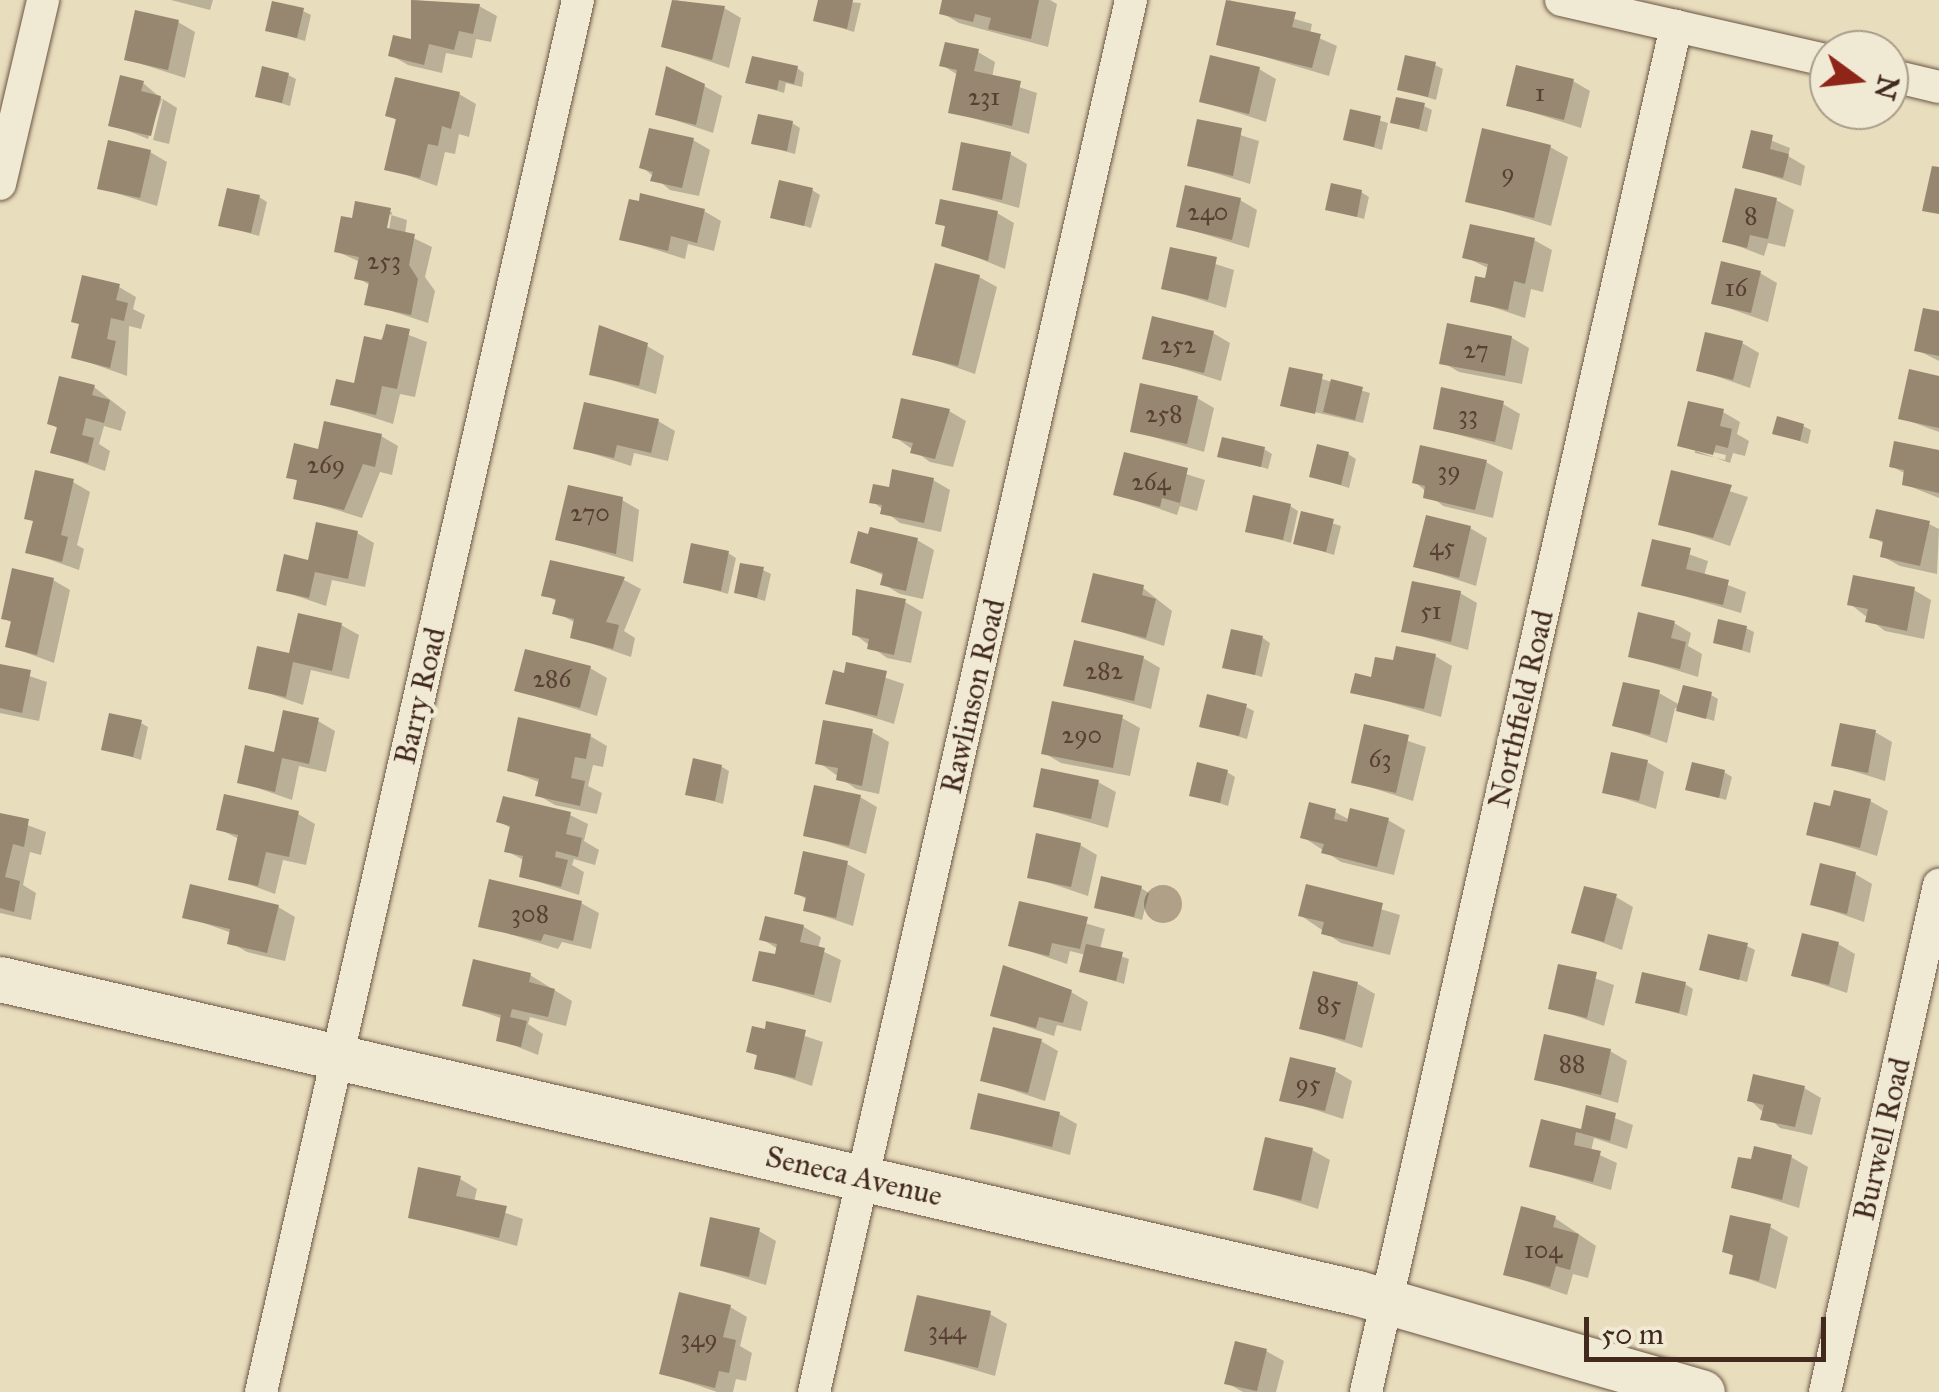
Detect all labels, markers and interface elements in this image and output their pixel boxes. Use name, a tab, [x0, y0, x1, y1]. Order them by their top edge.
north arrow	[1809, 30, 1909, 130]
text: N	[1867, 71, 1907, 103]
house number: 1	[1535, 78, 1545, 108]
house number: 231	[968, 82, 1000, 112]
house number: 9	[1501, 158, 1515, 188]
house number: 240	[1188, 197, 1228, 227]
house number: 8	[1744, 201, 1758, 231]
house number: 253	[367, 246, 401, 276]
house number: 16	[1725, 273, 1747, 303]
house number: 252	[1160, 330, 1196, 360]
house number: 27	[1464, 335, 1488, 365]
house number: 258	[1145, 399, 1183, 429]
house number: 33	[1458, 400, 1478, 430]
house number: 269	[307, 450, 345, 480]
house number: 39	[1437, 456, 1461, 486]
house number: 264	[1131, 467, 1171, 497]
house number: 270	[570, 498, 610, 528]
house number: 45	[1429, 532, 1455, 562]
street label: Rawlinson Road	[933, 595, 1013, 797]
house number: 51	[1420, 596, 1442, 626]
street label: Northfield Road	[1481, 607, 1561, 811]
street label: Barry Road	[387, 624, 453, 768]
house number: 282	[1085, 656, 1123, 686]
house number: 286	[533, 664, 571, 694]
house number: 290	[1062, 720, 1102, 750]
house number: 63	[1369, 744, 1391, 774]
house number: 308	[511, 899, 549, 929]
house number: 85	[1317, 990, 1341, 1020]
house number: 88	[1559, 1049, 1585, 1079]
street label: Burwell Road	[1846, 1054, 1918, 1224]
house number: 95	[1295, 1069, 1321, 1099]
street label: Seneca Avenue	[762, 1138, 946, 1214]
house number: 104	[1524, 1235, 1562, 1265]
scale bar	[1589, 1297, 1832, 1359]
house number: 344	[928, 1316, 966, 1346]
text: 50 m	[1601, 1316, 1664, 1352]
house number: 349	[680, 1324, 718, 1354]

